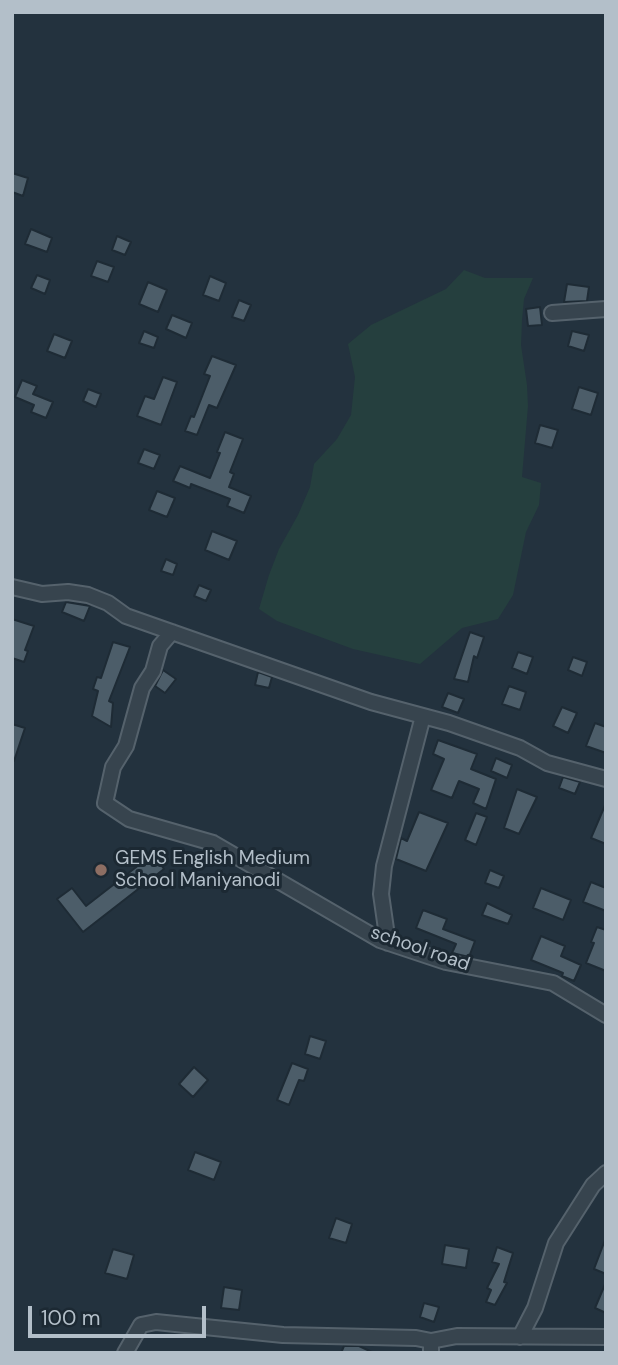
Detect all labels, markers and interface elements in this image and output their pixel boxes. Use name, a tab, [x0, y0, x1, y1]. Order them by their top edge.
place label: GEMS English Medium School Maniyanodi	[115, 848, 310, 892]
marker: GEMS English Medium School Maniyanodi	[93, 862, 109, 878]
street label: school road	[367, 921, 473, 977]
scale bar	[32, 1292, 210, 1336]
text: 100 m	[41, 1304, 101, 1332]

